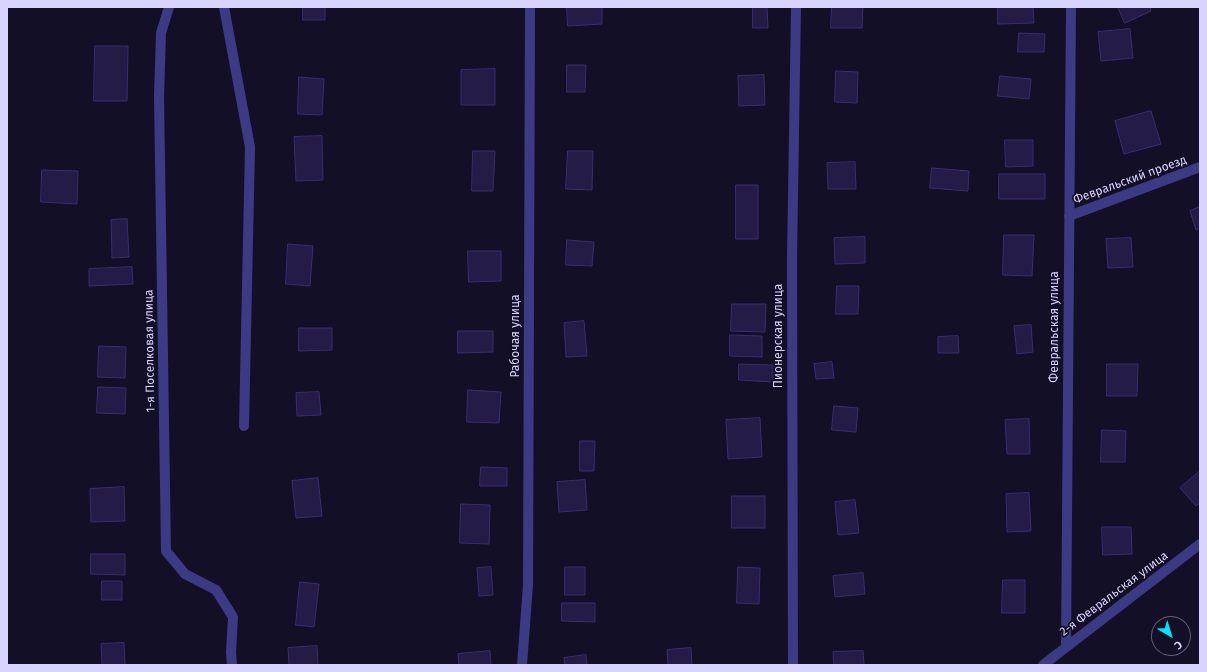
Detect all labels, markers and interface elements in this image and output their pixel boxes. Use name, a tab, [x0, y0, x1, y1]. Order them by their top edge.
street label: Февральский проезд	[1071, 153, 1189, 207]
street label: Февральская улица	[1048, 271, 1062, 383]
street label: Пионерская улица	[772, 284, 786, 388]
street label: 1-я Поселковая улица	[142, 289, 158, 413]
street label: Рабочая улица	[509, 294, 523, 378]
street label: 2-я Февральская улица	[1057, 549, 1171, 639]
north arrow	[1151, 616, 1191, 656]
text: С	[1172, 638, 1185, 652]

